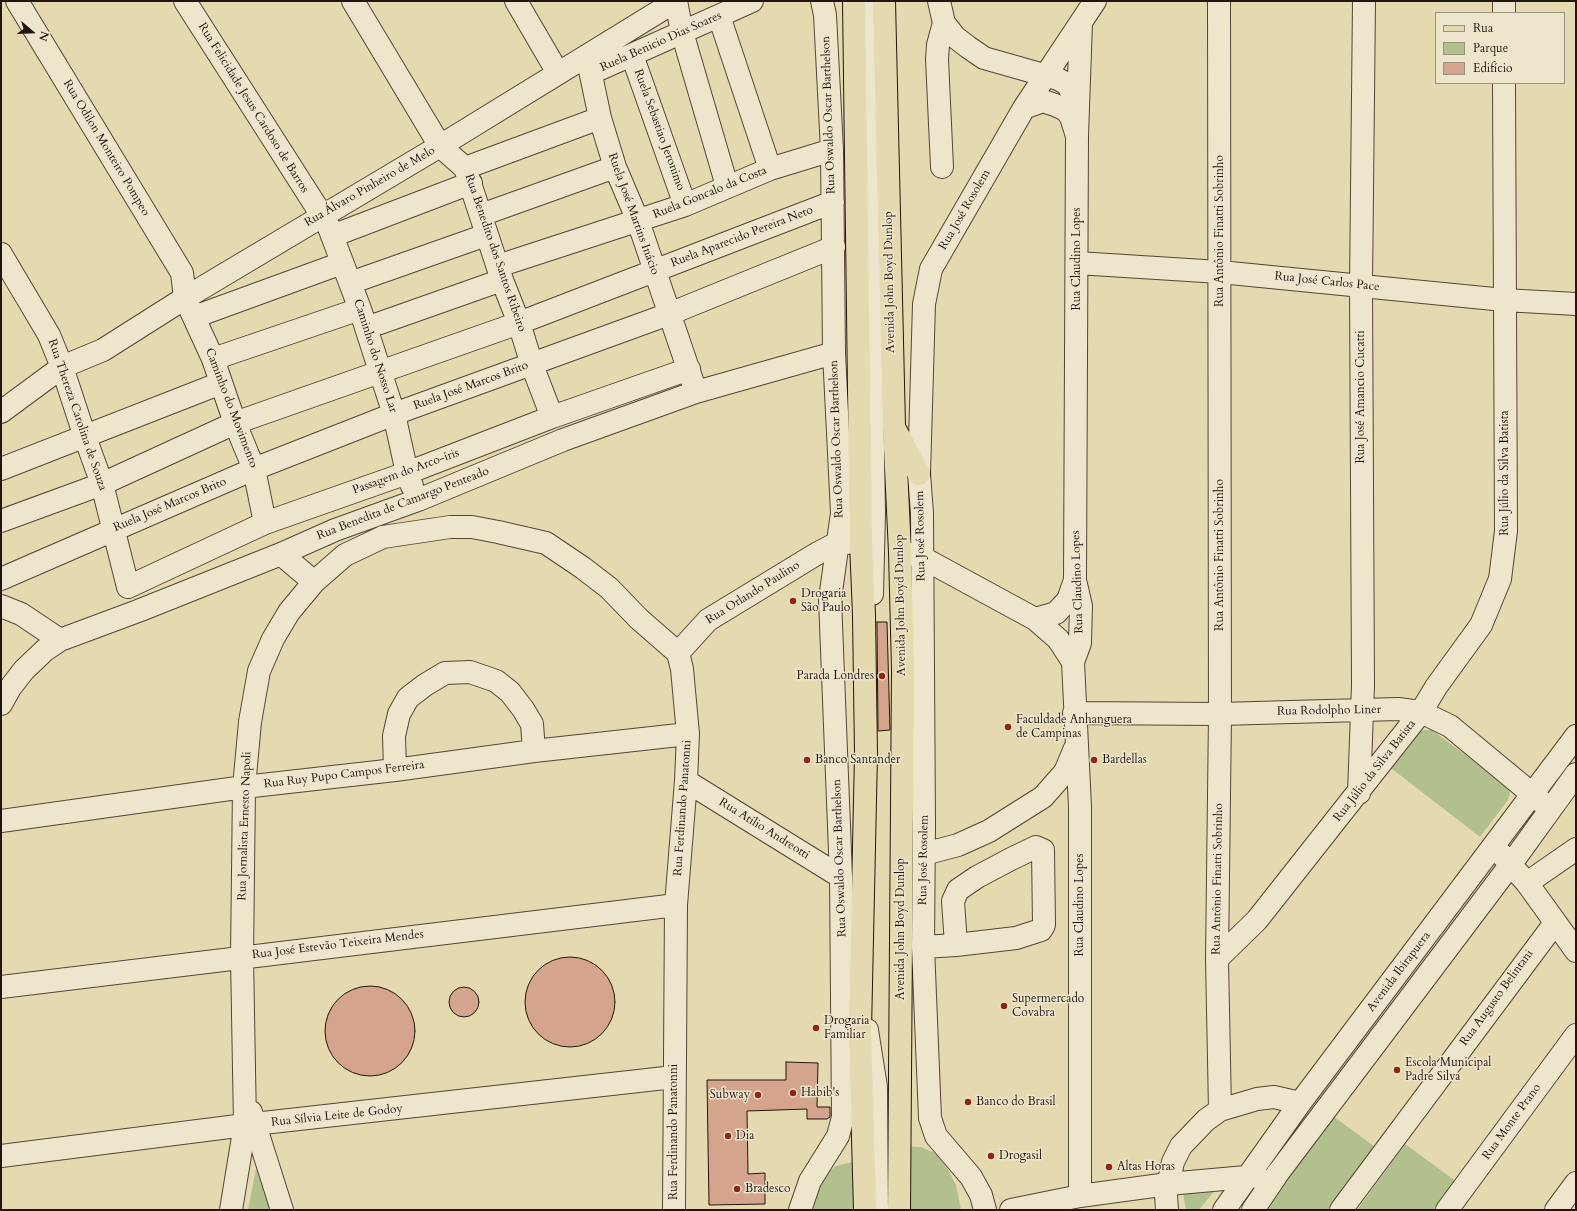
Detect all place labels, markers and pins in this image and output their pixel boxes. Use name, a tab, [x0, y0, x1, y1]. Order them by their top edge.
place label: Drogaria São Paulo	[801, 587, 850, 615]
marker: Drogaria São Paulo	[788, 596, 798, 606]
place label: Parada Londres	[797, 669, 874, 683]
marker: Parada Londres	[877, 671, 887, 681]
place label: Faculdade Anhanguera de Campinas	[1016, 713, 1132, 741]
marker: Faculdade Anhanguera de Campinas	[1003, 722, 1013, 732]
place label: Banco Santander	[815, 753, 900, 767]
place label: Bardellas	[1102, 753, 1147, 767]
marker: Banco Santander	[802, 755, 812, 765]
marker: Bardellas	[1089, 755, 1099, 765]
place label: Supermercado Covabra	[1012, 992, 1084, 1020]
marker: Supermercado Covabra	[999, 1001, 1009, 1011]
place label: Drogaria Familiar	[824, 1014, 869, 1042]
marker: Drogaria Familiar	[811, 1023, 821, 1033]
place label: Escola Municipal Padre Silva	[1405, 1056, 1491, 1084]
marker: Escola Municipal Padre Silva	[1392, 1065, 1402, 1075]
place label: Habib's	[801, 1086, 839, 1100]
place label: Subway	[710, 1088, 750, 1102]
marker: Habib's	[788, 1088, 798, 1098]
marker: Subway	[753, 1090, 763, 1100]
place label: Banco do Brasil	[976, 1095, 1056, 1109]
marker: Banco do Brasil	[963, 1097, 973, 1107]
place label: Dia	[736, 1129, 754, 1143]
marker: Dia	[723, 1131, 733, 1141]
place label: Drogasil	[999, 1149, 1042, 1163]
marker: Drogasil	[986, 1151, 996, 1161]
place label: Altas Horas	[1117, 1160, 1175, 1174]
marker: Altas Horas	[1104, 1162, 1114, 1172]
place label: Bradesco	[745, 1182, 791, 1196]
marker: Bradesco	[732, 1184, 742, 1194]

